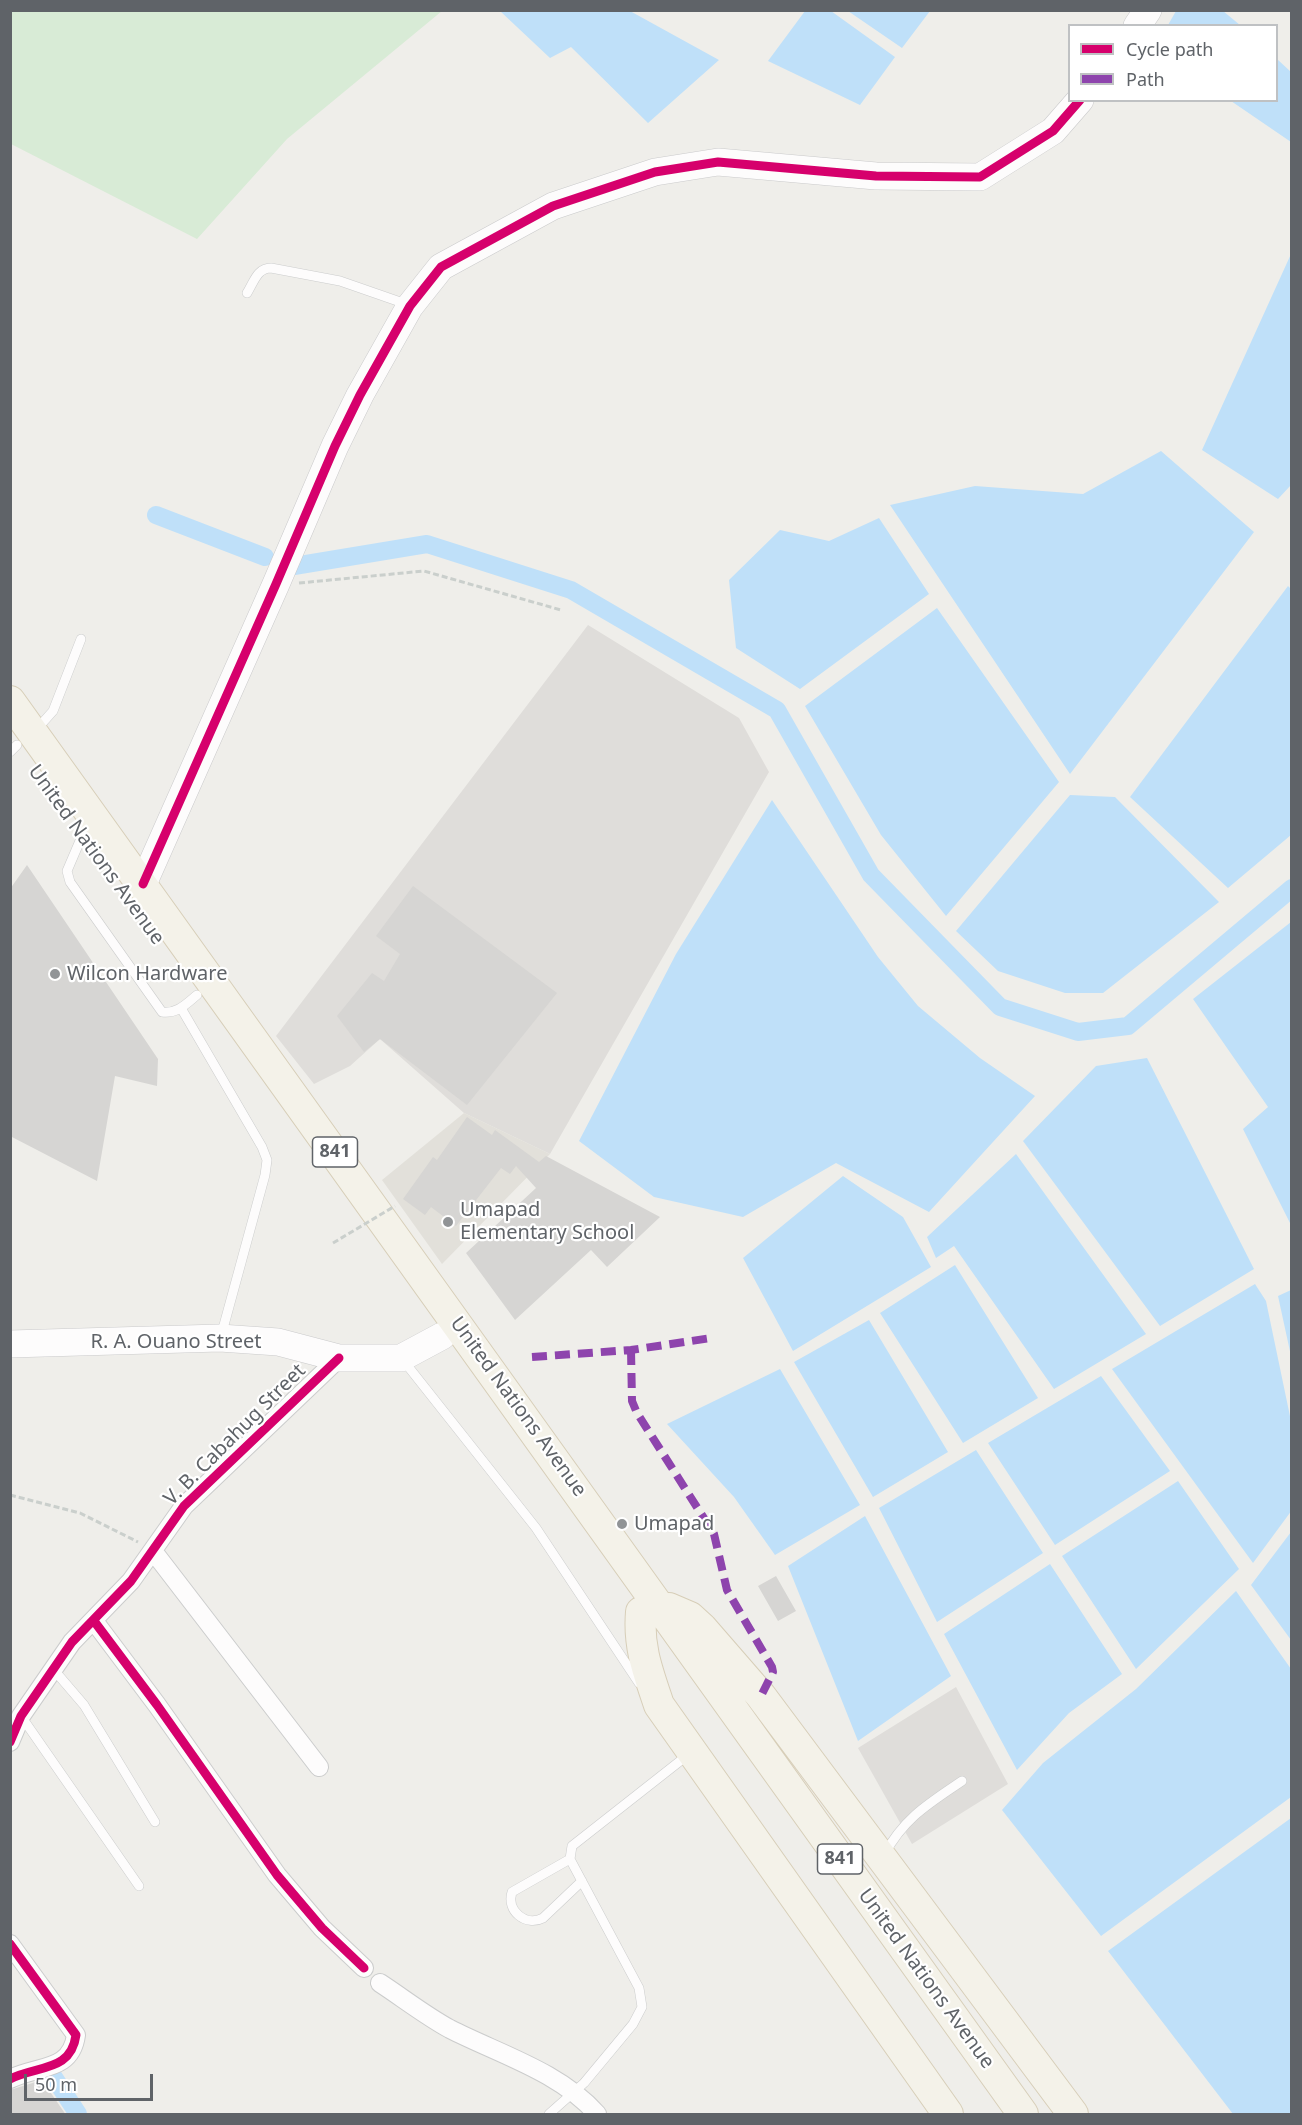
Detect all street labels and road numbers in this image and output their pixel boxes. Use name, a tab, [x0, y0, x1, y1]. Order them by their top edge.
street label: United Nations Avenue	[23, 760, 169, 950]
road number: 841	[312, 1137, 358, 1167]
street label: United Nations Avenue	[445, 1312, 591, 1502]
street label: R. A. Ouano Street	[90, 1330, 262, 1354]
street label: V. B. Cabahug Street	[159, 1359, 311, 1511]
road number: 841	[818, 1844, 862, 1874]
street label: United Nations Avenue	[853, 1884, 999, 2074]

